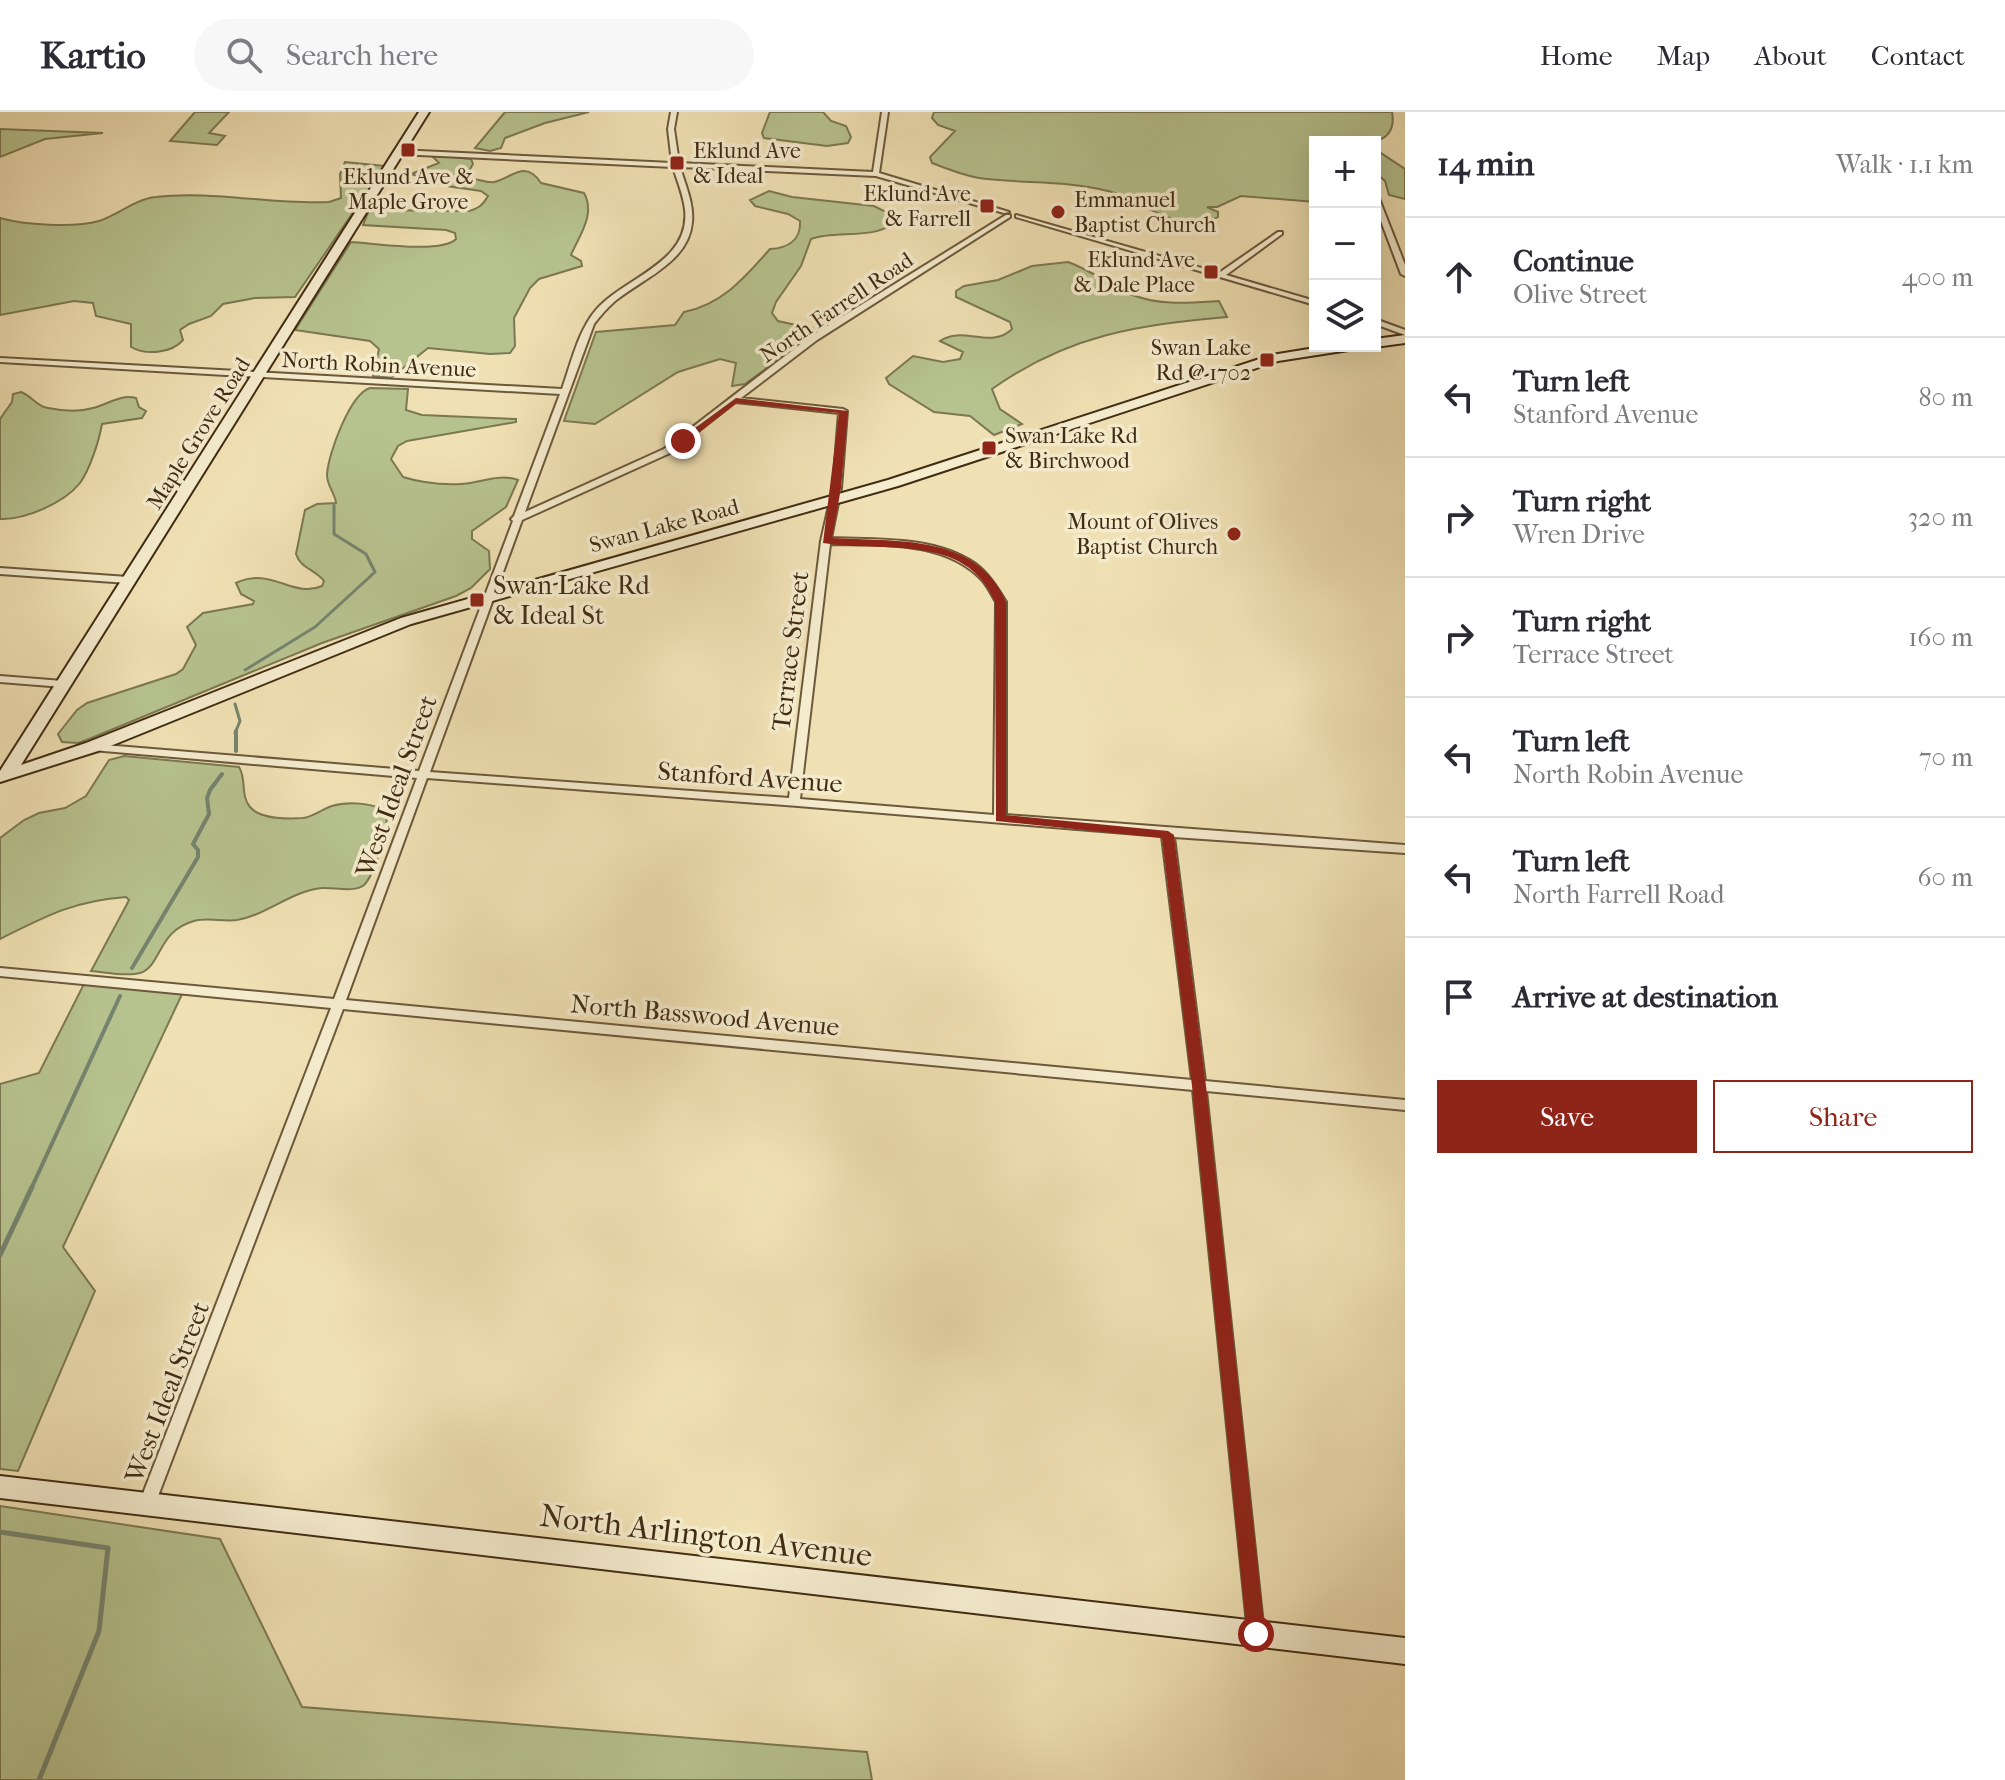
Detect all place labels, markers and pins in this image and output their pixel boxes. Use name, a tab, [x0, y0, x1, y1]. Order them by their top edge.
place label: Eklund Ave & Ideal	[693, 138, 801, 189]
marker: Eklund Ave & Maple Grove	[399, 141, 417, 159]
marker: Eklund Ave & Ideal	[668, 154, 686, 172]
place label: Eklund Ave & Maple Grove	[343, 164, 473, 215]
place label: Eklund Ave & Farrell	[863, 181, 971, 232]
place label: Emmanuel Baptist Church	[1074, 187, 1217, 238]
marker: Eklund Ave & Farrell	[978, 197, 996, 215]
marker: Emmanuel Baptist Church	[1049, 203, 1067, 221]
place label: Eklund Ave & Dale Place	[1074, 247, 1195, 298]
marker: Eklund Ave & Dale Place	[1202, 263, 1220, 281]
place label: Swan Lake Rd @ 1702	[1151, 335, 1251, 386]
marker: Swan Lake Rd @ 1702	[1258, 351, 1276, 369]
place label: Swan Lake Rd & Birchwood	[1005, 423, 1139, 474]
marker: Swan Lake Rd & Birchwood	[980, 439, 998, 457]
place label: Mount of Olives Baptist Church	[1067, 509, 1219, 560]
marker: Mount of Olives Baptist Church	[1225, 525, 1243, 543]
place label: Swan Lake Rd & Ideal St	[493, 570, 651, 631]
marker: Swan Lake Rd & Ideal St	[468, 591, 486, 609]

